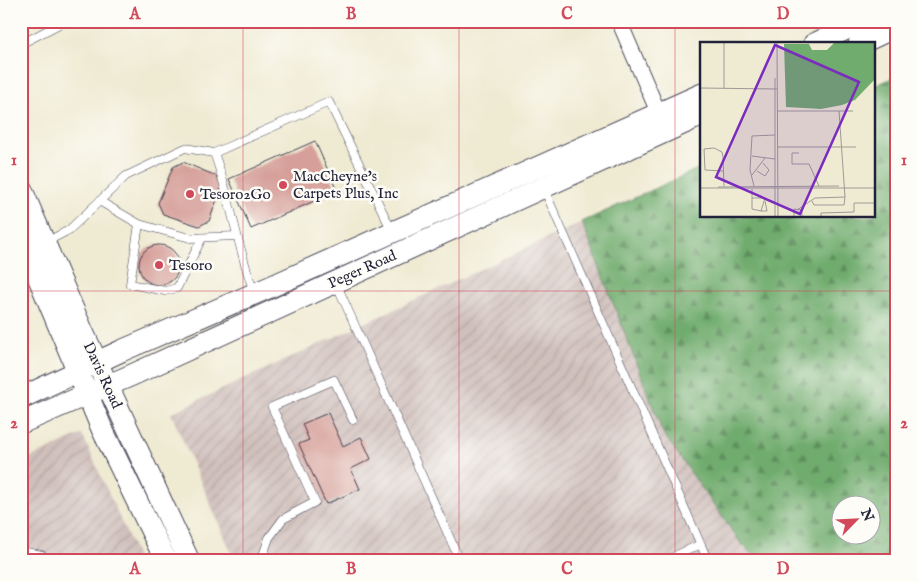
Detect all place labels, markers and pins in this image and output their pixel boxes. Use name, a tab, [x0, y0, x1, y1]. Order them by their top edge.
place label: MacCheyne's Carpets Plus, Inc	[293, 167, 398, 203]
marker: MacCheyne's Carpets Plus, Inc	[277, 179, 289, 191]
place label: Tesoro2Go	[200, 185, 270, 204]
marker: Tesoro2Go	[184, 188, 196, 200]
place label: Tesoro	[169, 256, 212, 275]
marker: Tesoro	[153, 259, 165, 271]

